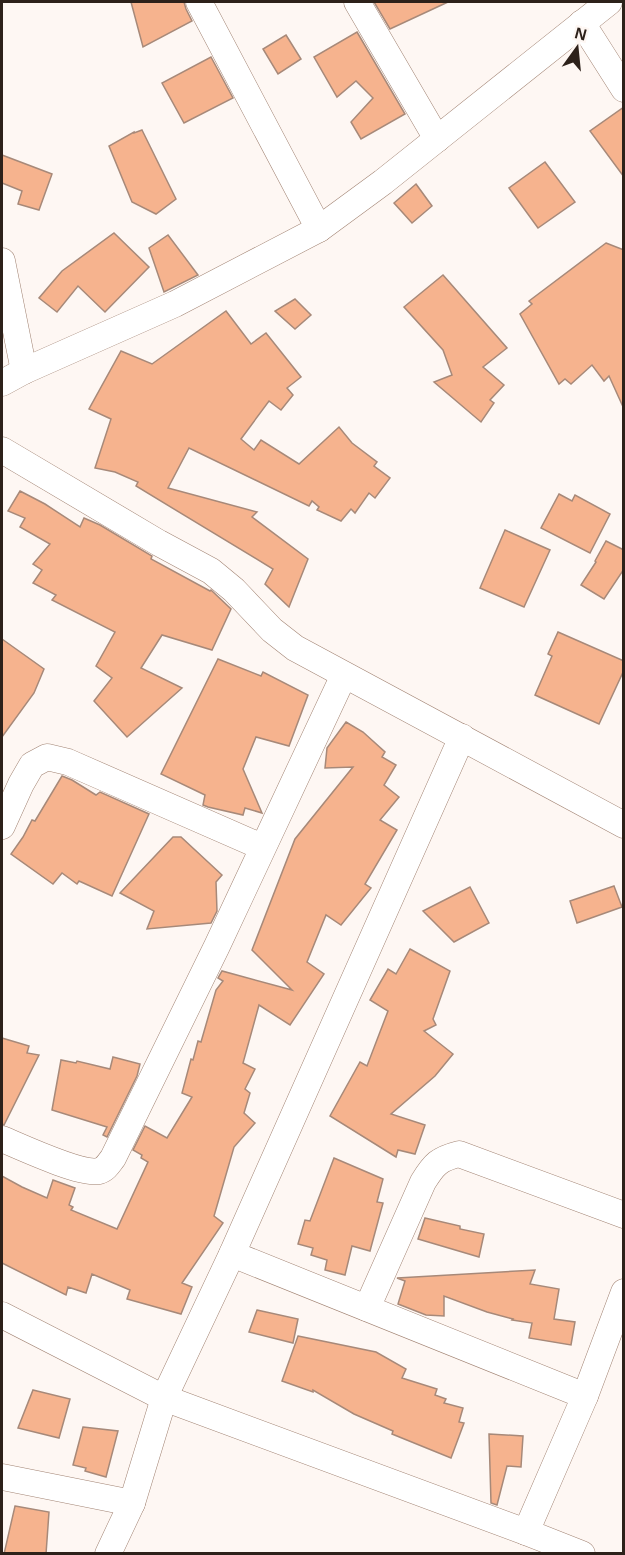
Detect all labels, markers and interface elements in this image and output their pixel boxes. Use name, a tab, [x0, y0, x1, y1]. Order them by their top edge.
north arrow	[547, 18, 607, 78]
text: N	[573, 24, 589, 44]

